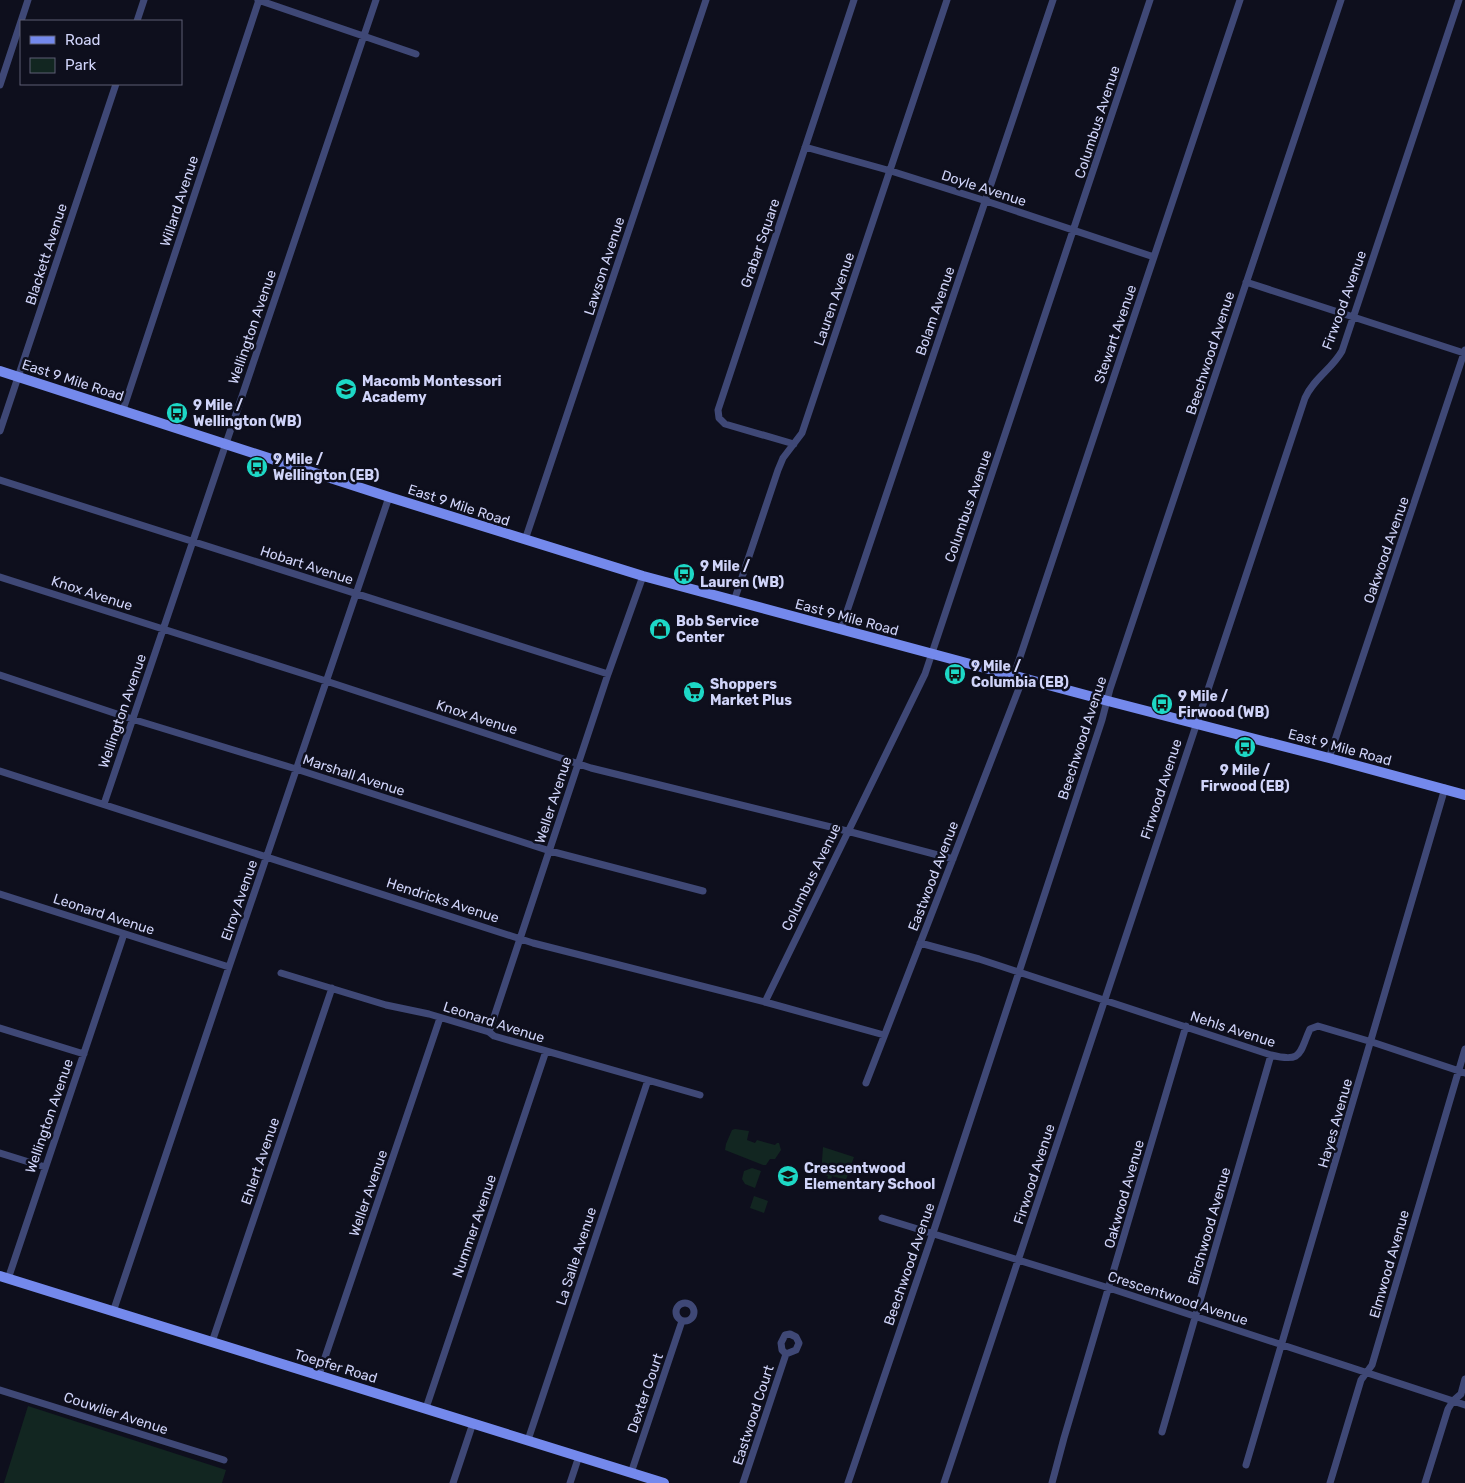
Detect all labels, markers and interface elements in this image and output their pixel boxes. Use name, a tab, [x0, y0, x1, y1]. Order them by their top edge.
legend	[20, 20, 182, 85]
text: Road	[65, 31, 101, 49]
text: Park	[65, 56, 96, 74]
street label: Columbus Avenue	[1071, 63, 1124, 181]
street label: Willard Avenue	[157, 153, 202, 249]
street label: Doyle Avenue	[939, 167, 1029, 210]
street label: Grabar Square	[737, 196, 784, 290]
street label: Blackett Avenue	[22, 201, 71, 307]
street label: Lawson Avenue	[581, 215, 628, 317]
street label: Firwood Avenue	[1319, 248, 1370, 352]
street label: Lauren Avenue	[811, 250, 858, 348]
street label: Bolam Avenue	[912, 264, 959, 358]
street label: Wellington Avenue	[225, 268, 280, 387]
street label: Stewart Avenue	[1091, 282, 1140, 386]
street label: Beechwood Avenue	[1183, 289, 1238, 417]
street label: East 9 Mile Road	[20, 356, 126, 405]
place label: Macomb Montessori Academy	[362, 373, 502, 406]
school or university icon: Macomb Montessori Academy	[334, 377, 358, 401]
place label: 9 Mile / Wellington (WB)	[193, 397, 302, 430]
bus stop icon: 9 Mile / Wellington (WB)	[165, 401, 189, 425]
street label: Columbus Avenue	[941, 448, 996, 565]
place label: 9 Mile / Wellington (EB)	[273, 451, 379, 484]
bus stop icon: 9 Mile / Wellington (EB)	[245, 455, 269, 479]
street label: East 9 Mile Road	[406, 481, 512, 530]
street label: Oakwood Avenue	[1360, 494, 1413, 606]
street label: Hobart Avenue	[258, 542, 356, 589]
place label: 9 Mile / Lauren (WB)	[700, 558, 784, 591]
bus stop icon: 9 Mile / Lauren (WB)	[672, 562, 696, 586]
street label: Knox Avenue	[49, 572, 135, 615]
street label: East 9 Mile Road	[793, 596, 900, 639]
place label: Bob Service Center	[676, 613, 759, 646]
shop icon: Bob Service Center	[648, 617, 672, 641]
street label: Wellington Avenue	[95, 652, 150, 771]
place label: 9 Mile / Columbia (EB)	[971, 658, 1069, 691]
bus stop icon: 9 Mile / Columbia (EB)	[943, 662, 967, 686]
street label: Beechwood Avenue	[1055, 674, 1110, 802]
place label: Shoppers Market Plus	[710, 676, 792, 709]
supermarket icon: Shoppers Market Plus	[682, 680, 706, 704]
place label: 9 Mile / Firwood (WB)	[1178, 688, 1269, 721]
bus stop icon: 9 Mile / Firwood (WB)	[1150, 692, 1174, 716]
street label: Knox Avenue	[434, 696, 520, 739]
street label: East 9 Mile Road	[1286, 726, 1393, 769]
bus stop icon: 9 Mile / Firwood (EB)	[1233, 735, 1257, 759]
street label: Firwood Avenue	[1137, 737, 1186, 841]
street label: Marshall Avenue	[301, 751, 407, 800]
street label: Weller Avenue	[531, 754, 576, 846]
place label: 9 Mile / Firwood (EB)	[1200, 762, 1290, 795]
street label: Eastwood Avenue	[905, 819, 962, 934]
street label: Columbus Avenue	[778, 820, 845, 934]
street label: Elroy Avenue	[218, 857, 261, 943]
street label: Hendricks Avenue	[384, 874, 501, 927]
street label: Leonard Avenue	[51, 890, 157, 939]
street label: Leonard Avenue	[441, 998, 547, 1047]
street label: Nehls Avenue	[1188, 1008, 1278, 1051]
street label: Wellington Avenue	[22, 1057, 77, 1176]
street label: Hayes Avenue	[1315, 1076, 1356, 1170]
street label: Ehlert Avenue	[238, 1115, 283, 1207]
street label: Firwood Avenue	[1010, 1122, 1059, 1226]
street label: Oakwood Avenue	[1101, 1138, 1148, 1250]
street label: Weller Avenue	[346, 1147, 391, 1239]
place label: Crescentwood Elementary School	[804, 1160, 935, 1193]
school or university icon: Crescentwood Elementary School	[776, 1164, 800, 1188]
street label: Birchwood Avenue	[1185, 1165, 1234, 1287]
street label: Nummer Avenue	[449, 1172, 500, 1280]
street label: Beechwood Avenue	[880, 1200, 939, 1328]
street label: La Salle Avenue	[553, 1205, 600, 1307]
street label: Elmwood Avenue	[1366, 1208, 1413, 1320]
street label: Crescentwood Avenue	[1106, 1268, 1250, 1329]
street label: Toepfer Road	[292, 1346, 379, 1387]
street label: Dexter Court	[624, 1351, 667, 1435]
street label: Eastwood Court	[729, 1362, 778, 1467]
street label: Couwlier Avenue	[62, 1389, 170, 1438]

